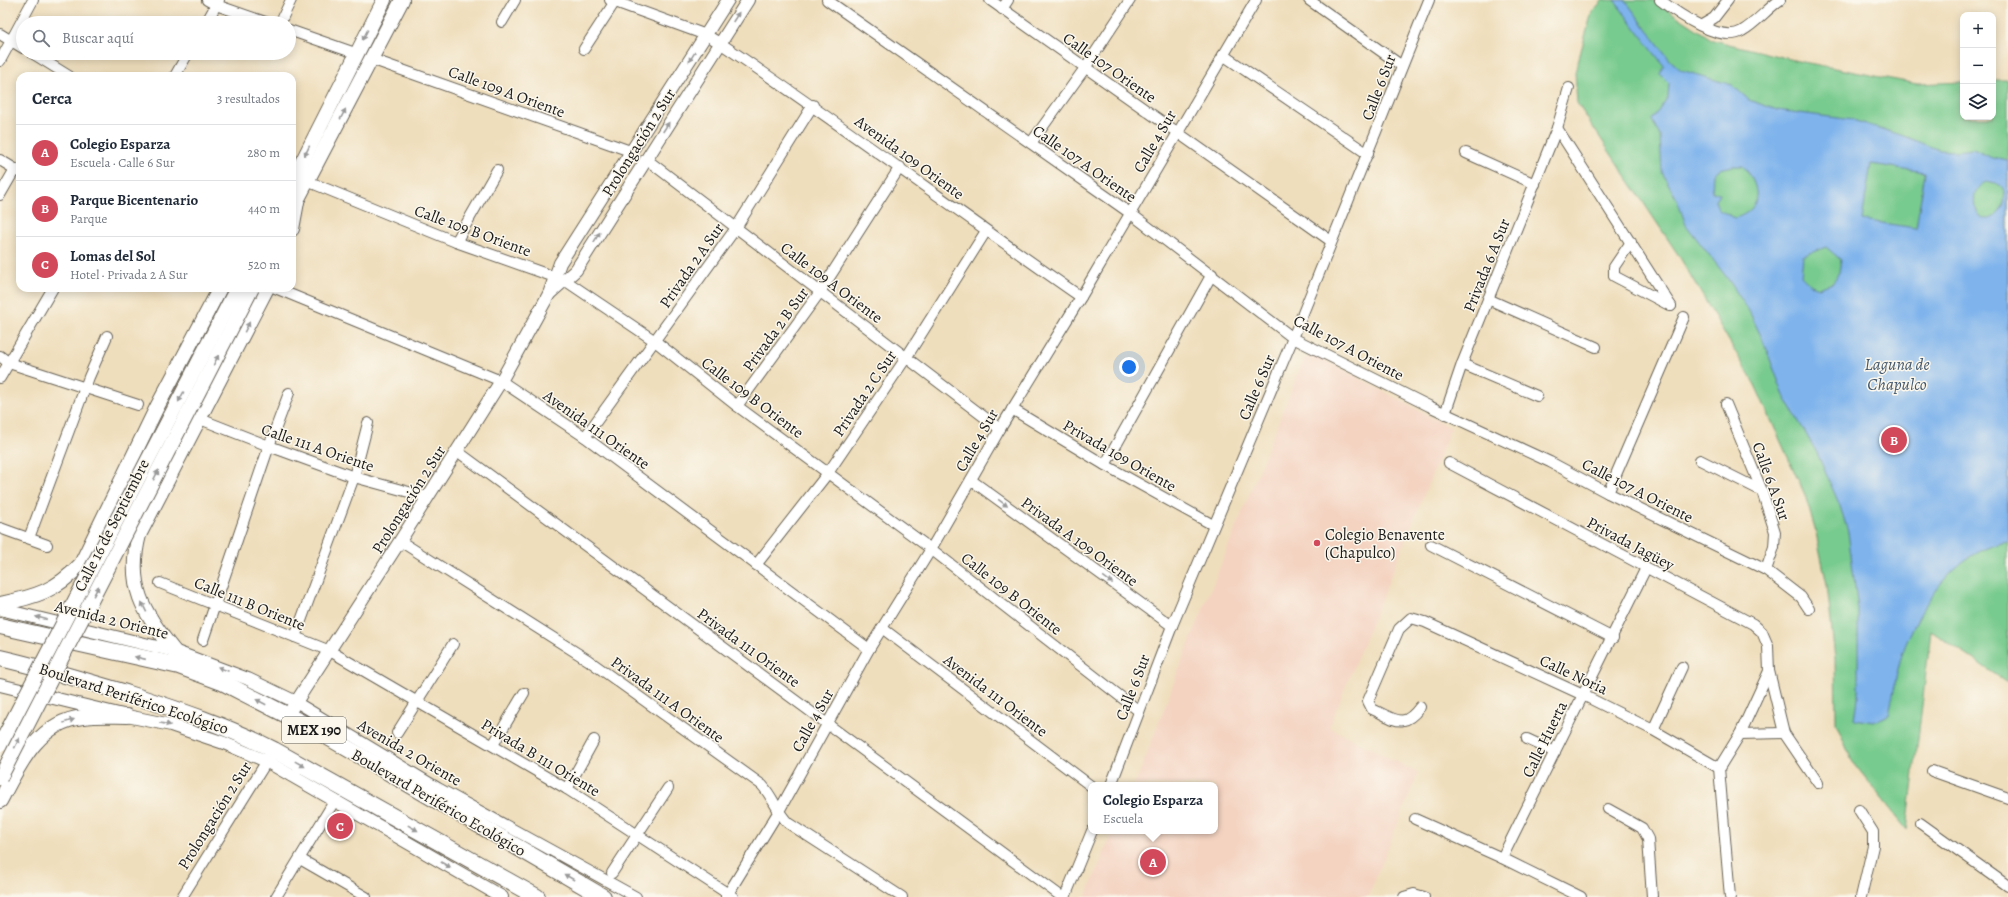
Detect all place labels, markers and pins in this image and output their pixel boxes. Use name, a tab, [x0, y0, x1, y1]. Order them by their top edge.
pin: B	[1881, 425, 1907, 455]
place label: Colegio Benavente (Chapulco)	[1325, 524, 1445, 564]
marker: Colegio Benavente (Chapulco)	[1312, 538, 1322, 548]
pin: C	[327, 811, 353, 841]
pin: A	[1140, 847, 1166, 877]

